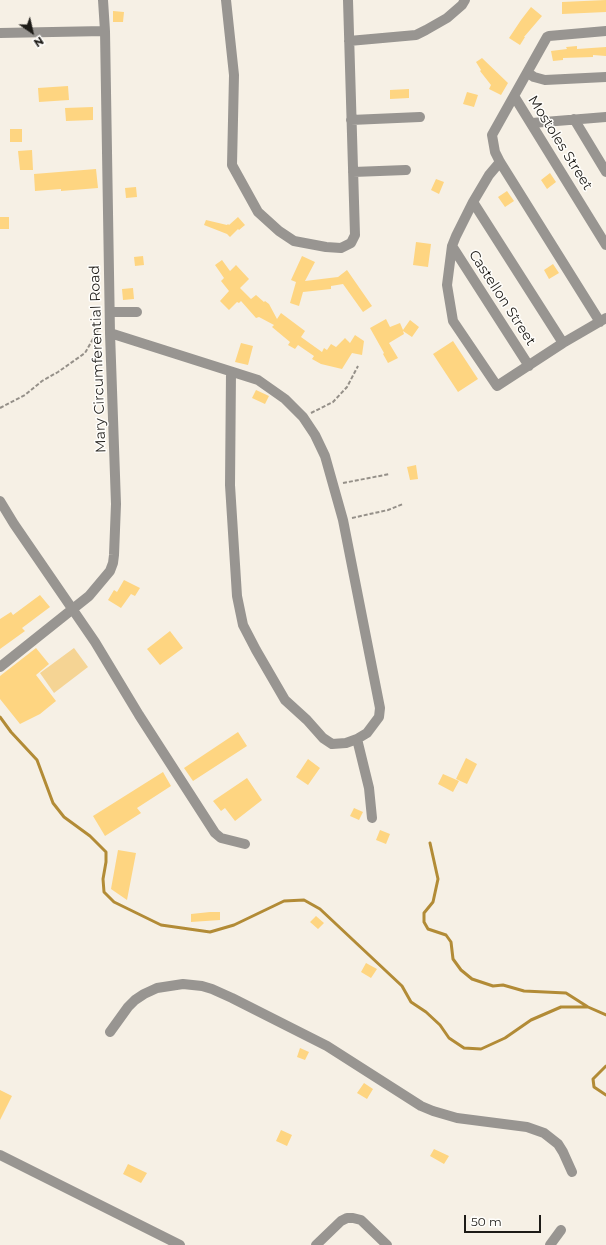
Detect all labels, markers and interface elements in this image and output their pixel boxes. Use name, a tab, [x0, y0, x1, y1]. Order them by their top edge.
north arrow	[12, 12, 52, 52]
text: N	[31, 34, 46, 50]
street label: Mostoles Street	[524, 93, 596, 193]
street label: Castellon Street	[465, 247, 539, 349]
street label: Mary Circumferential Road	[86, 265, 110, 453]
scale bar	[466, 1207, 543, 1233]
text: 50 m	[471, 1214, 502, 1229]

